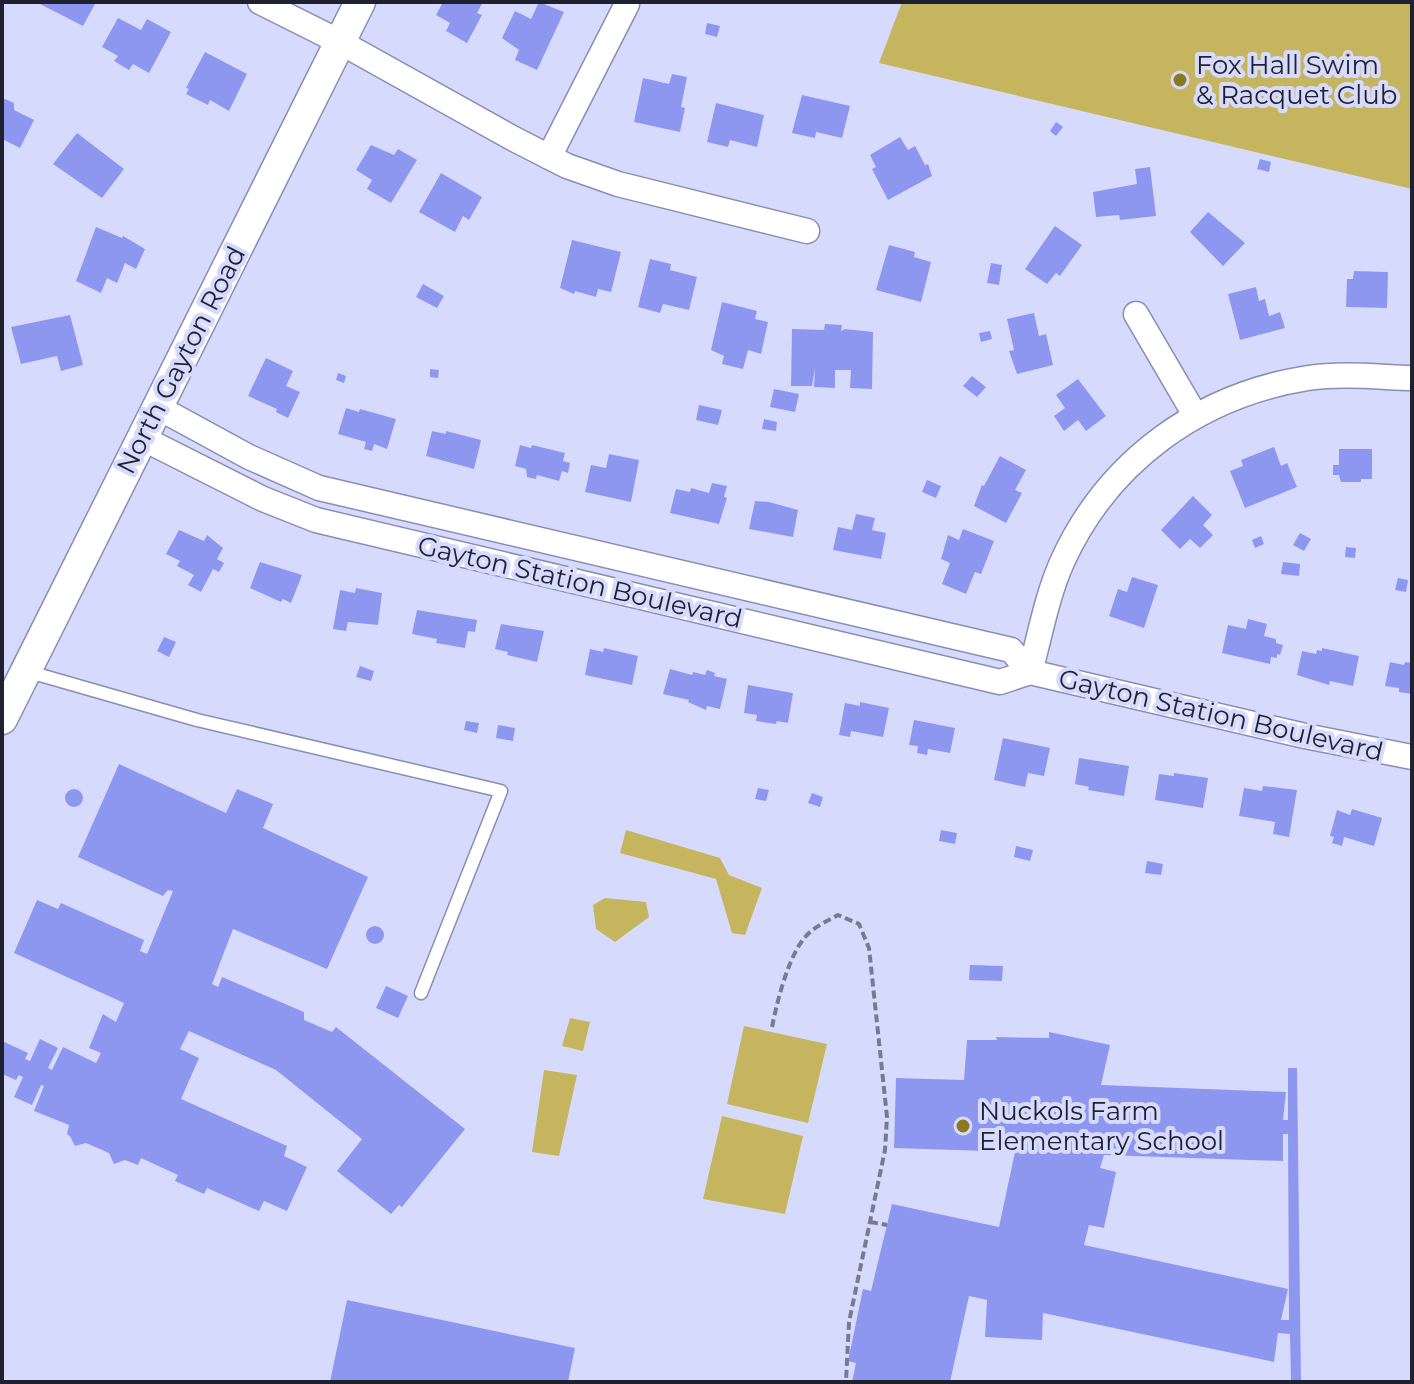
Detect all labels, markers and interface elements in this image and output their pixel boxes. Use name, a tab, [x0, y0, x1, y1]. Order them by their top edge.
place label: Fox Hall Swim & Racquet Club	[1196, 49, 1397, 111]
marker: Fox Hall Swim & Racquet Club	[1171, 71, 1189, 89]
street label: North Gayton Road	[110, 241, 252, 479]
street label: Gayton Station Boulevard	[415, 529, 745, 635]
street label: Gayton Station Boulevard	[1056, 662, 1386, 768]
place label: Nuckols Farm Elementary School	[979, 1095, 1224, 1157]
marker: Nuckols Farm Elementary School	[954, 1117, 972, 1135]

